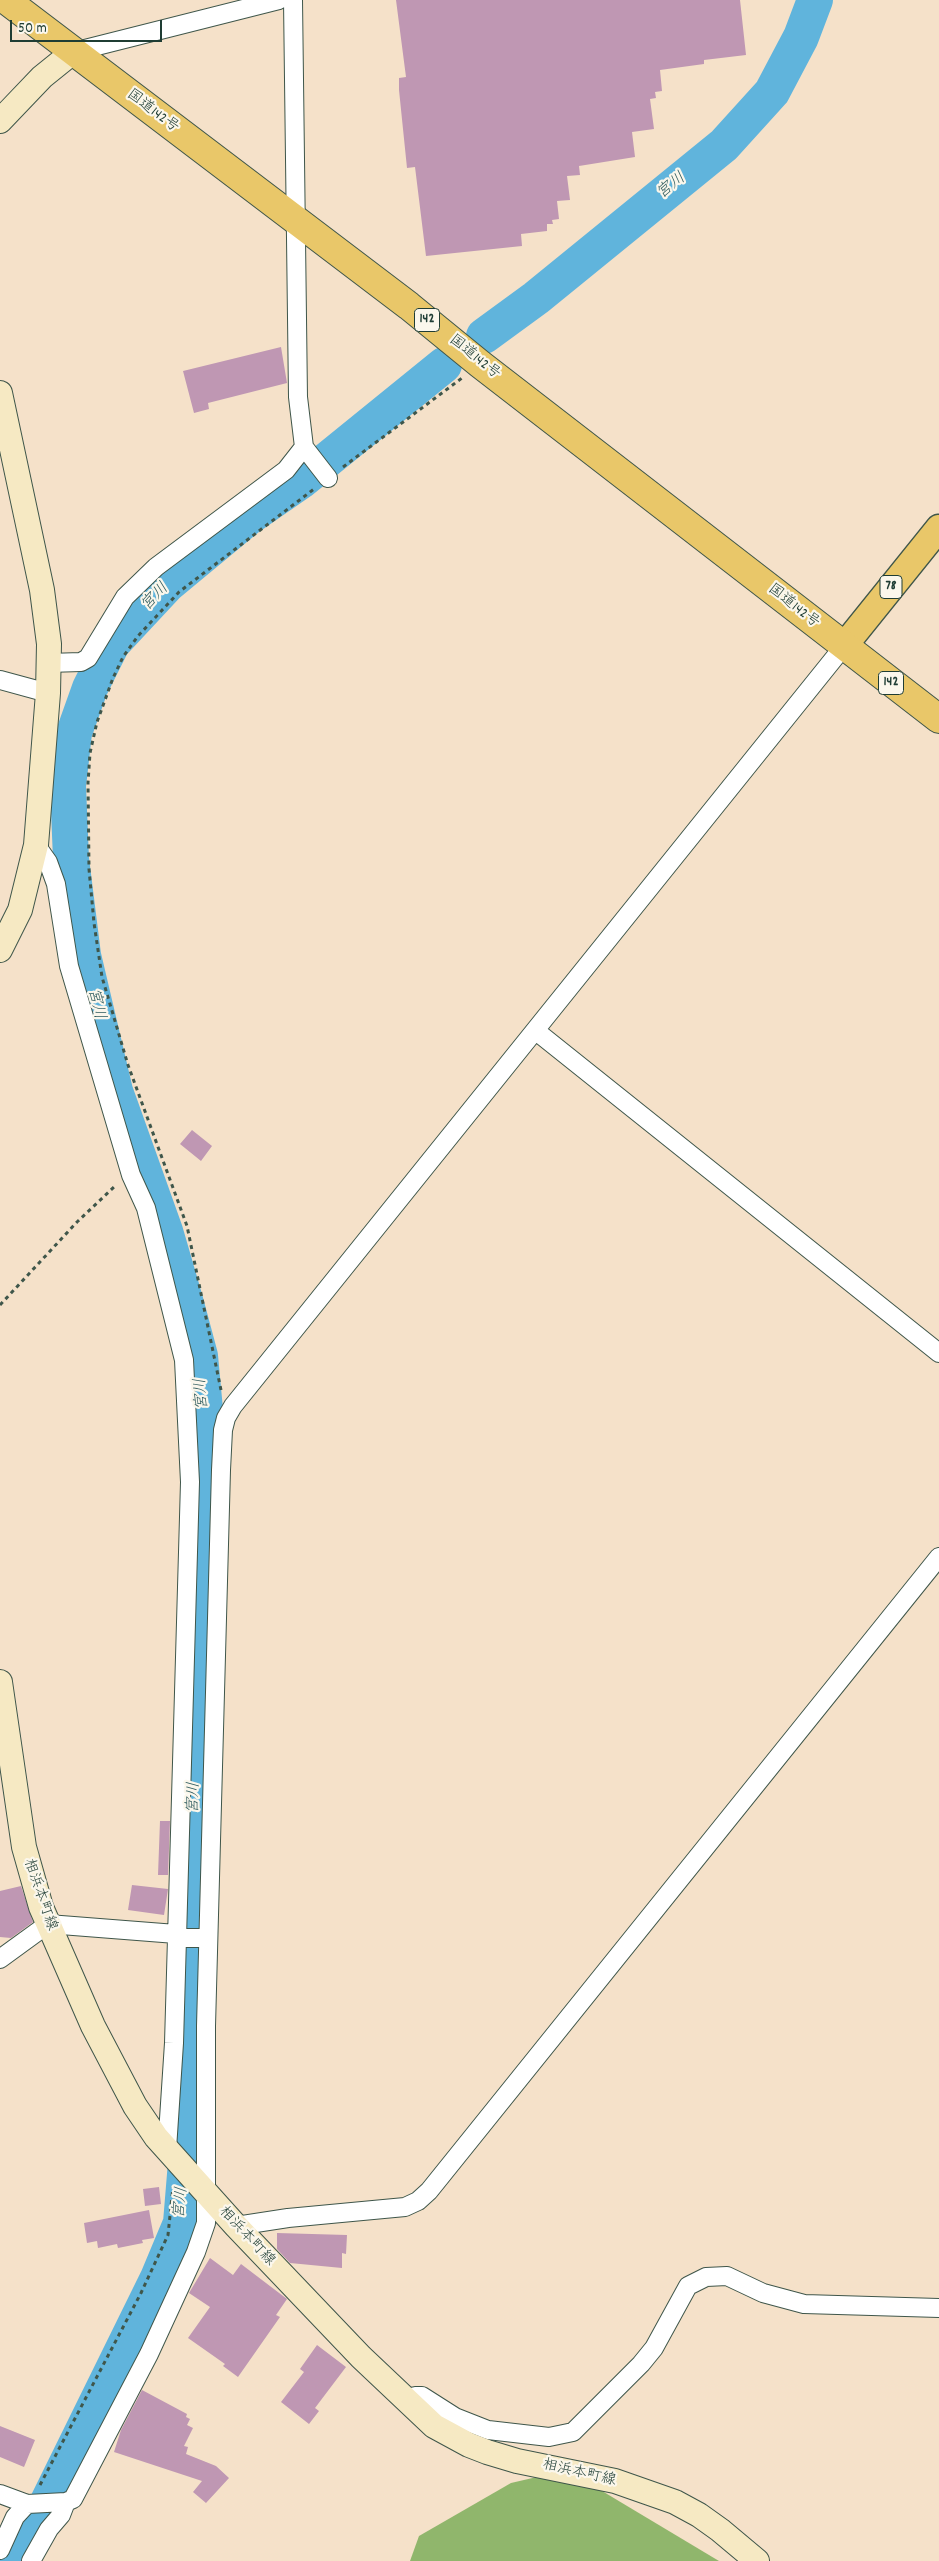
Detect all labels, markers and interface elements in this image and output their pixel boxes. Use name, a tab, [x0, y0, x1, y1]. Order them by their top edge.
scale bar	[12, 10, 165, 42]
text: 50 m	[18, 18, 47, 40]
street label: 国道142号	[122, 86, 182, 138]
water label: 宮川	[654, 169, 690, 205]
road number: 142	[414, 308, 440, 332]
street label: 国道142号	[445, 332, 503, 384]
road number: 78	[880, 576, 902, 598]
water label: 宮川	[138, 580, 174, 616]
street label: 国道142号	[763, 581, 823, 633]
road number: 142	[878, 671, 904, 694]
water label: 宮川	[82, 986, 108, 1022]
water label: 宮川	[192, 1377, 214, 1411]
water label: 宮川	[185, 1782, 205, 1814]
street label: 相浜本町線	[18, 1857, 60, 1933]
water label: 宮川	[171, 2186, 193, 2220]
street label: 相浜本町線	[214, 2203, 278, 2271]
street label: 相浜本町線	[540, 2457, 618, 2491]

